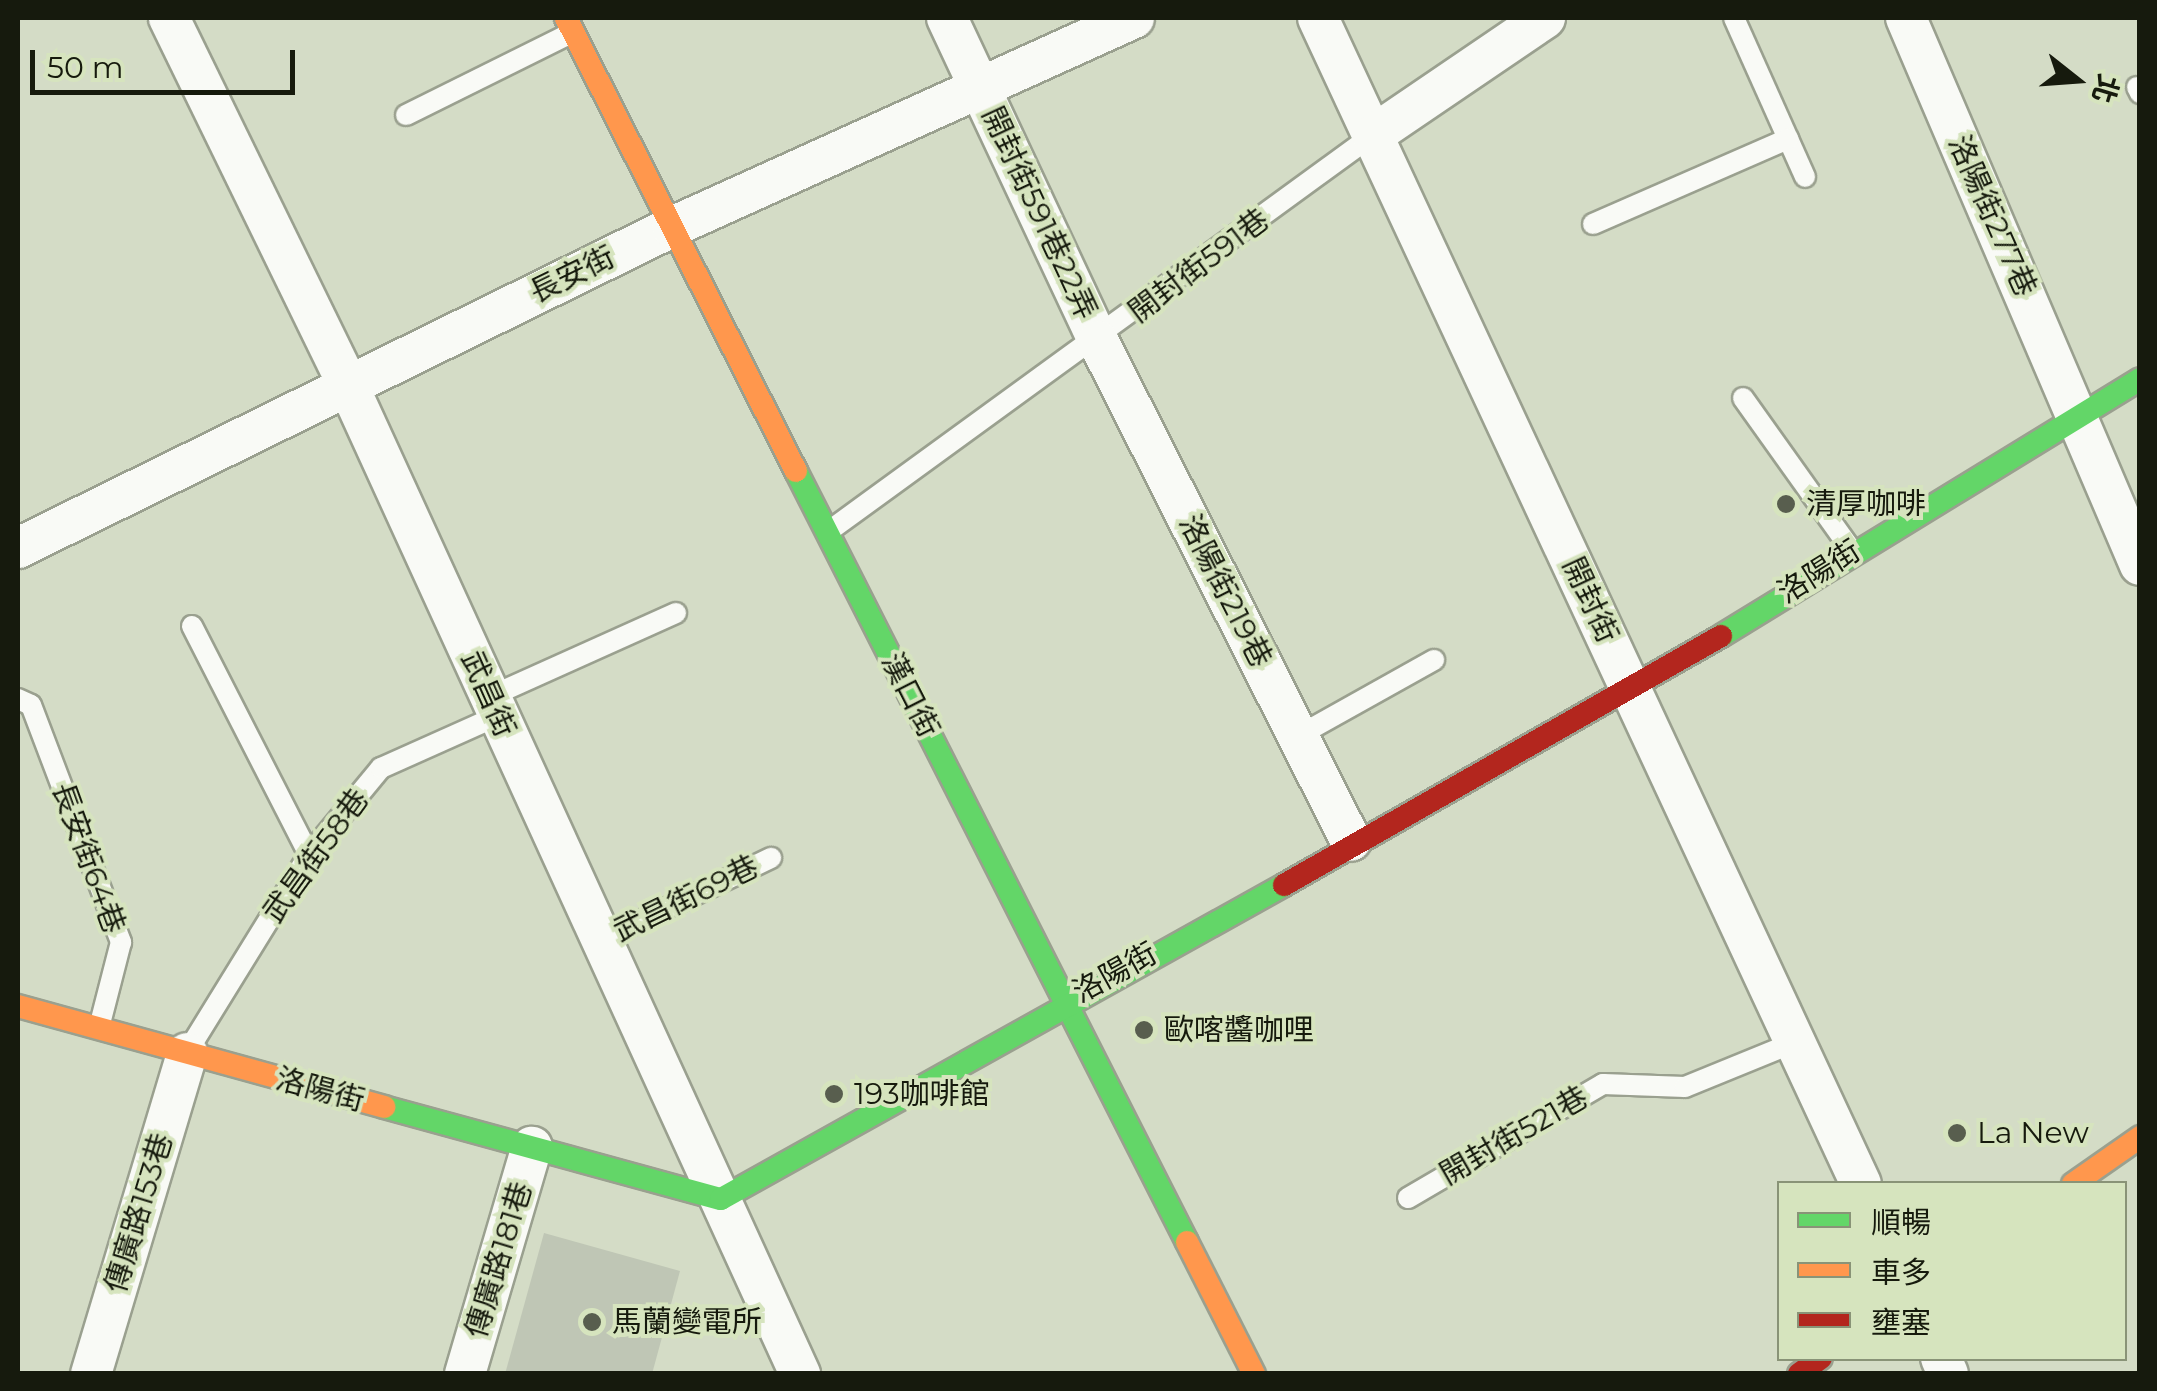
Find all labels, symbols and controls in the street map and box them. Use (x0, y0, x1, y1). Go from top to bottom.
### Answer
scale bar (35, 30, 300, 92)
north arrow (2027, 30, 2127, 130)
text: 50 m (47, 49, 124, 86)
text: 北 (2085, 70, 2126, 107)
street label: 開封街591巷22弄 (974, 101, 1104, 325)
street label: 洛陽街277巷 (1941, 130, 2043, 302)
street label: 開封街591巷 (1122, 202, 1276, 330)
street label: 長安街 (524, 239, 620, 311)
place label: 清厚咖啡 (1806, 486, 1926, 522)
marker: 清厚咖啡 (1775, 493, 1797, 515)
street label: 洛陽街219巷 (1171, 509, 1279, 673)
street label: 洛陽街 (1771, 533, 1867, 611)
street label: 開封街 (1555, 552, 1625, 648)
street label: 武昌街 (453, 646, 523, 742)
street label: 漢口街 (874, 647, 946, 743)
street label: 長安街64巷 (44, 778, 132, 938)
street label: 武昌街58巷 (256, 782, 376, 930)
street label: 武昌街69巷 (608, 849, 764, 949)
street label: 洛陽街 (1067, 935, 1163, 1011)
place label: 歐喀醬咖哩 (1164, 1012, 1314, 1048)
marker: 歐喀醬咖哩 (1133, 1019, 1155, 1041)
street label: 洛陽街 (272, 1061, 368, 1119)
place label: 193咖啡館 (854, 1076, 990, 1112)
street label: 開封街521巷 (1434, 1079, 1594, 1193)
marker: 193咖啡館 (823, 1083, 845, 1105)
place label: La New (1977, 1115, 2089, 1151)
marker: La New (1946, 1122, 1968, 1144)
street label: 傳廣路153巷 (98, 1129, 180, 1297)
street label: 傳廣路181巷 (458, 1178, 540, 1342)
legend (1777, 1181, 2127, 1361)
text: 順暢 (1871, 1204, 1931, 1241)
text: 車多 (1871, 1254, 1931, 1291)
place label: 馬蘭變電所 (612, 1304, 762, 1340)
text: 壅塞 (1871, 1304, 1931, 1341)
marker: 馬蘭變電所 (581, 1311, 603, 1333)

